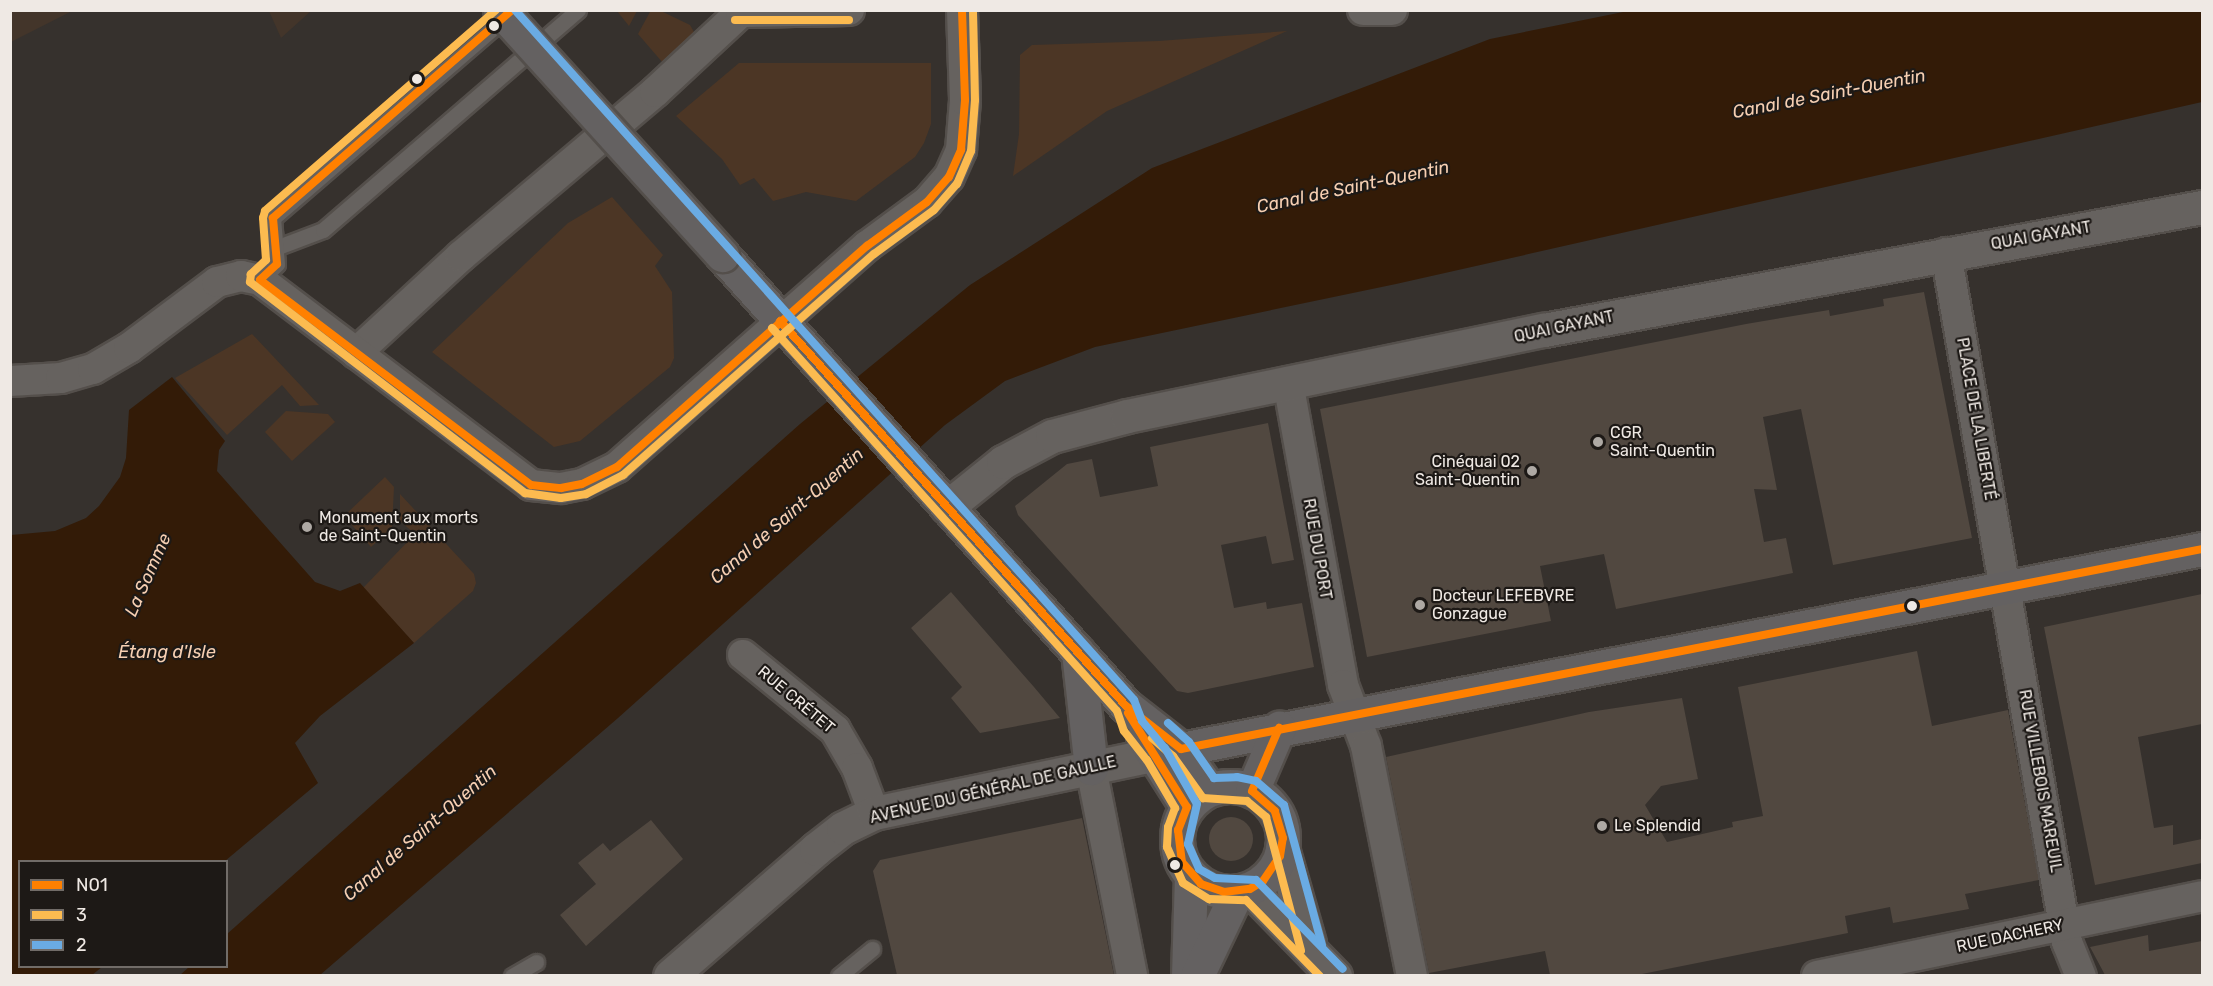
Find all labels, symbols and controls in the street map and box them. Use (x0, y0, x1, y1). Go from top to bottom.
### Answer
unlabelled marker (488, 20, 500, 32)
water label: Canal de Saint-Quentin (1731, 65, 1927, 123)
unlabelled marker (411, 73, 423, 85)
water label: Canal de Saint-Quentin (1255, 156, 1451, 218)
street label: QUAI GAYANT (1989, 218, 2093, 254)
street label: QUAI GAYANT (1512, 307, 1616, 347)
street label: PLACE DE LA LIBERTÉ (1952, 336, 2000, 502)
place label: CGR Saint-Quentin (1610, 423, 1715, 461)
marker: CGR Saint-Quentin (1591, 435, 1605, 449)
water label: Canal de Saint-Quentin (706, 443, 868, 589)
place label: Cinéquai 02 Saint-Quentin (1415, 452, 1520, 490)
marker: Cinéquai 02 Saint-Quentin (1525, 464, 1539, 478)
street label: RUE DU PORT (1299, 497, 1335, 601)
place label: Monument aux morts de Saint-Quentin (319, 508, 478, 546)
marker: Monument aux morts de Saint-Quentin (300, 520, 314, 534)
water label: La Somme (120, 530, 176, 620)
place label: Docteur LEFEBVRE Gonzague (1432, 586, 1575, 624)
marker: Docteur LEFEBVRE Gonzague (1413, 598, 1427, 612)
unlabelled marker (1906, 600, 1918, 612)
water label: Étang d'Isle (118, 641, 216, 663)
street label: RUE CRÉTET (754, 662, 838, 738)
street label: RUE VILLEBOIS MAREUIL (2014, 688, 2066, 874)
street label: AVENUE DU GÉNÉRAL DE GAULLE (868, 752, 1118, 828)
water label: Canal de Saint-Quentin (339, 760, 501, 906)
place label: Le Splendid (1614, 816, 1701, 836)
marker: Le Splendid (1595, 819, 1609, 833)
unlabelled marker (1169, 859, 1181, 871)
legend (18, 860, 228, 968)
text: N01 (76, 874, 108, 896)
text: 3 (76, 904, 87, 926)
street label: RUE DACHERY (1955, 915, 2065, 957)
text: 2 (76, 934, 87, 956)

